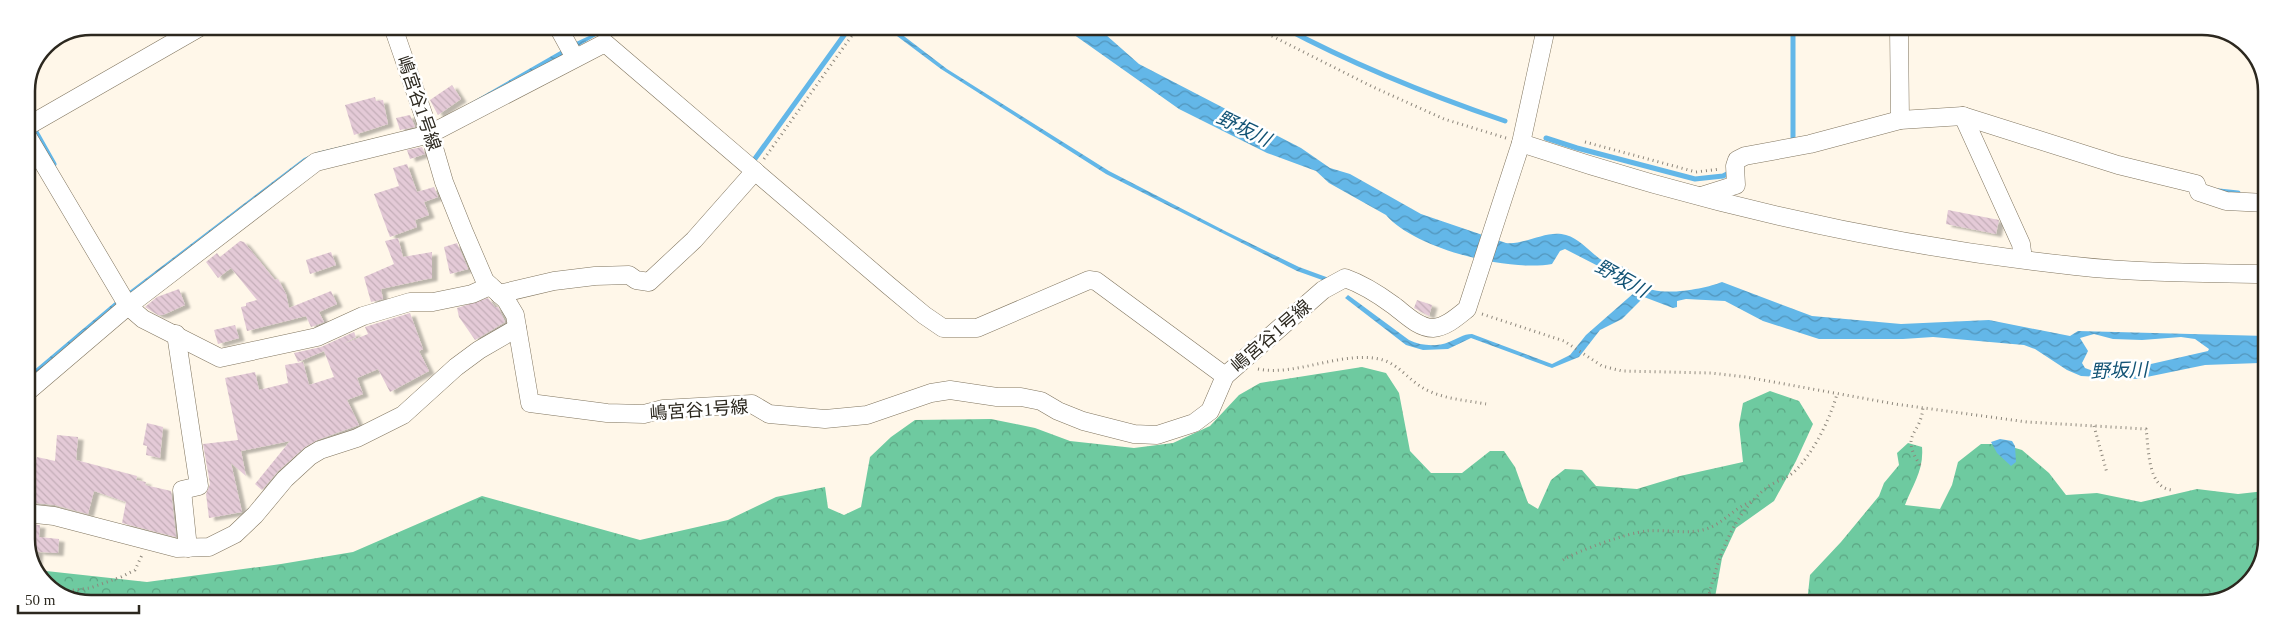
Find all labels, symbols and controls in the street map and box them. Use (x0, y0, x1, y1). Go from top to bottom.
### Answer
street label: 嶋宮谷1号線 (393, 53, 445, 153)
water label: 野坂川 (1214, 107, 1276, 151)
water label: 野坂川 (1592, 255, 1654, 302)
street label: 嶋宮谷1号線 (1227, 296, 1315, 376)
water label: 野坂川 (2090, 359, 2150, 382)
street label: 嶋宮谷1号線 (649, 397, 749, 423)
scale bar (18, 582, 139, 614)
text: 50 m (25, 592, 56, 608)

